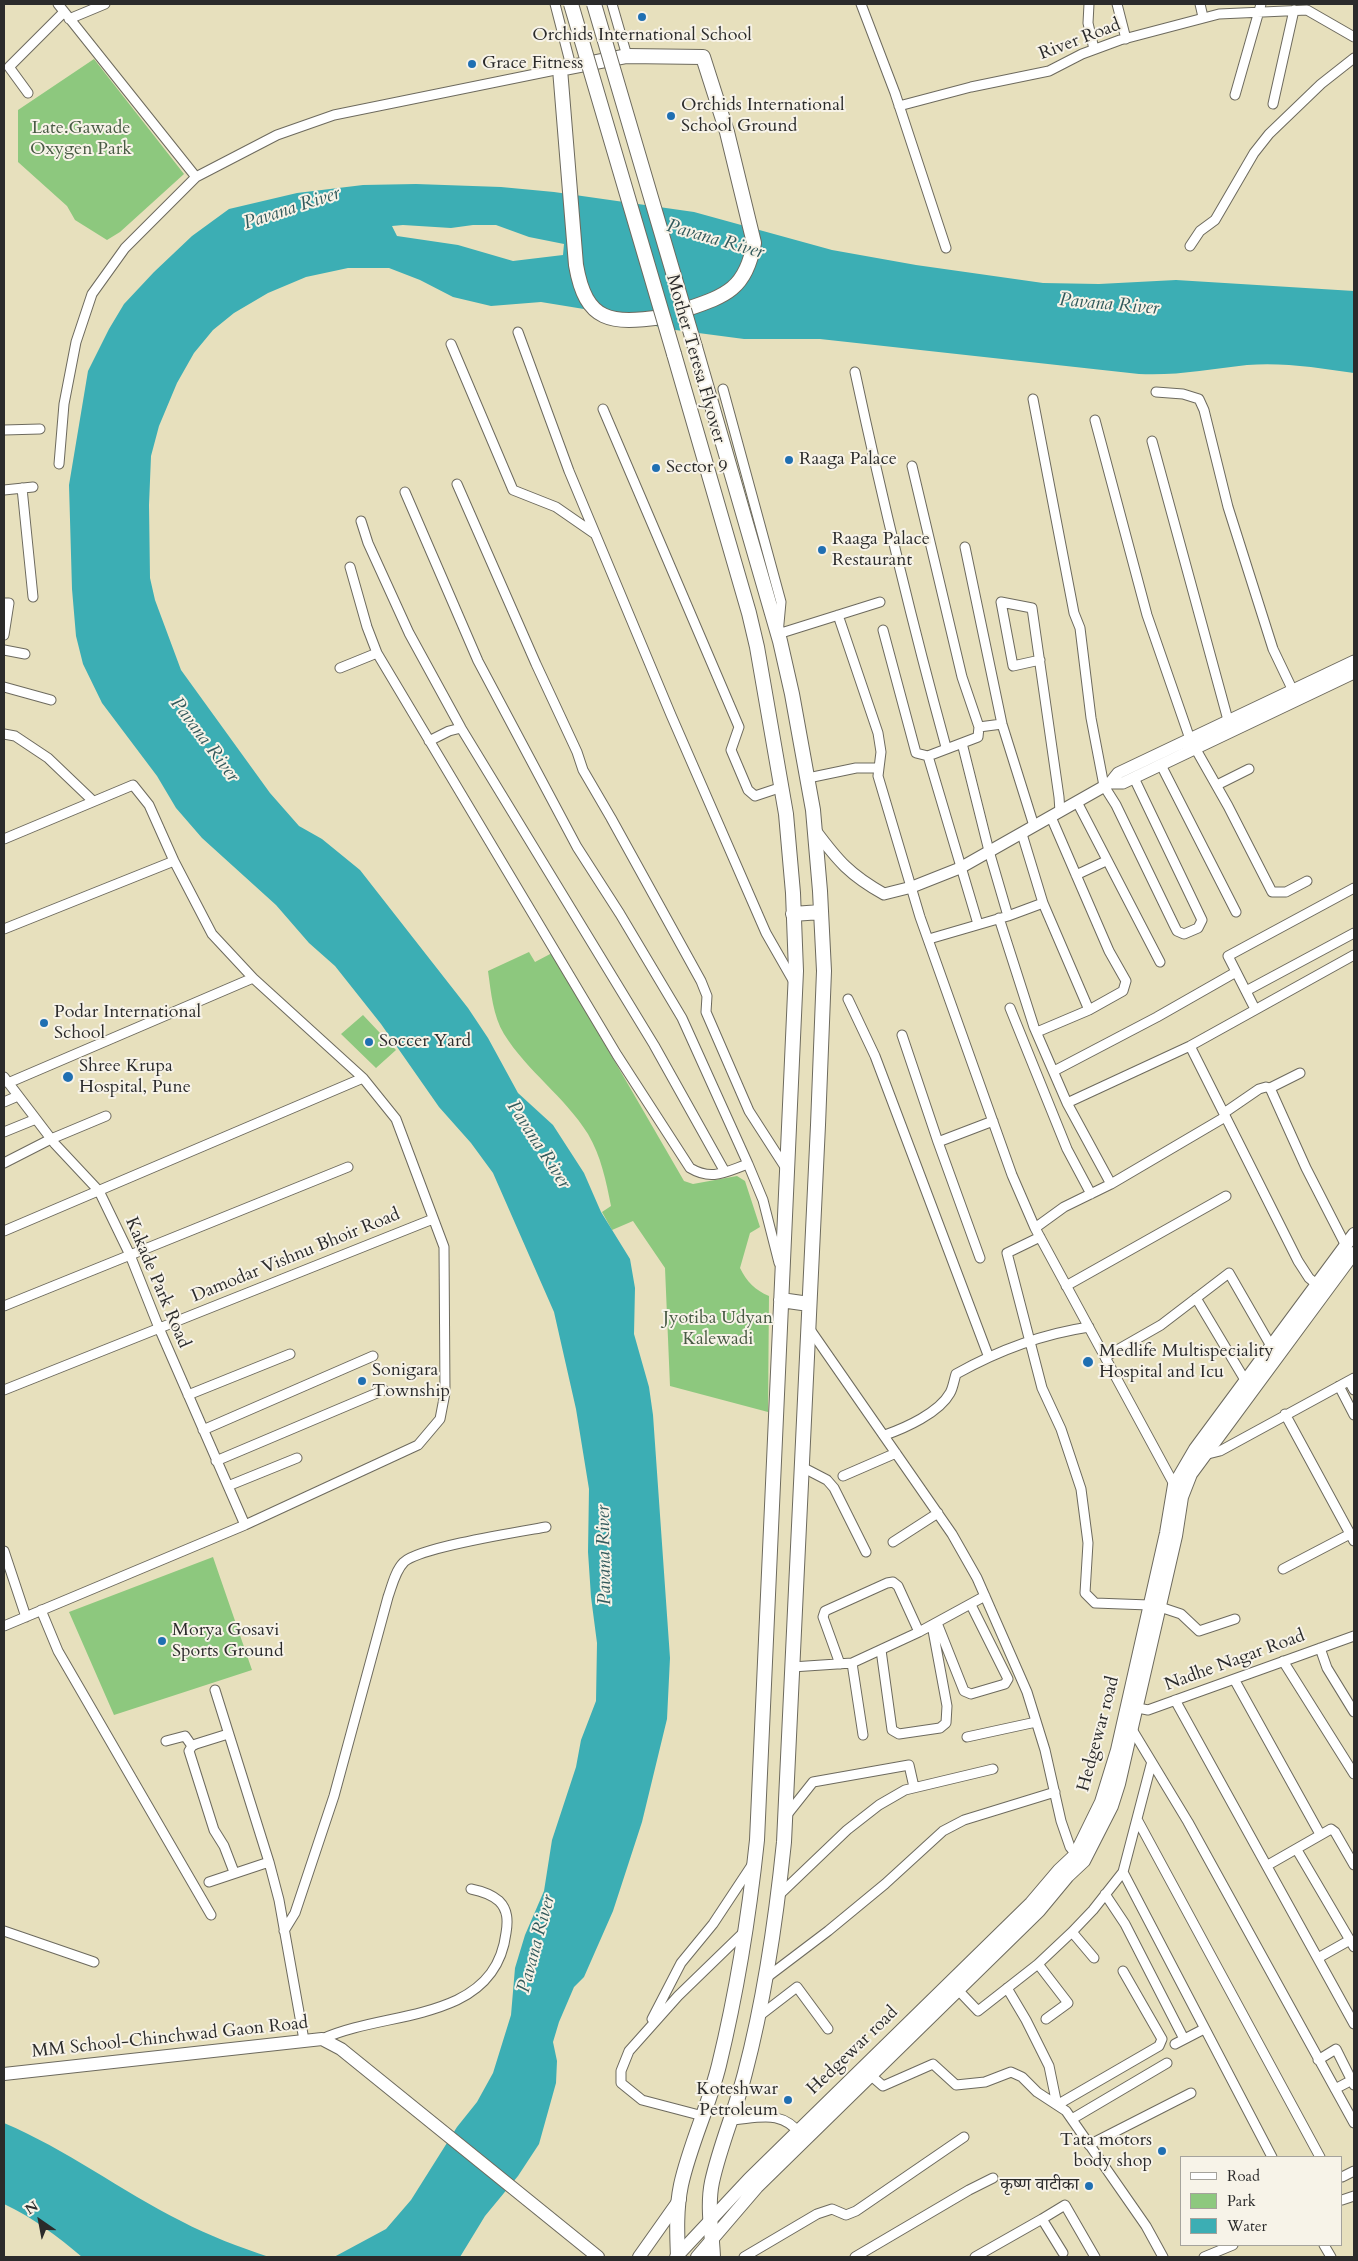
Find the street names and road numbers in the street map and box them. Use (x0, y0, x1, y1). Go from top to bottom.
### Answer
street label: River Road (1036, 15, 1124, 65)
street label: Mother Teresa Flyover (661, 272, 729, 446)
street label: Damodar Vishnu Bhoir Road (189, 1204, 403, 1308)
street label: Kakade Park Road (120, 1214, 194, 1352)
street label: Nadhe Nagar Road (1162, 1626, 1308, 1696)
street label: Hedgewar road (1073, 1674, 1125, 1794)
street label: Hedgewar road (803, 2002, 903, 2100)
street label: MM School-Chinchwad Gaon Road (31, 2013, 309, 2063)

